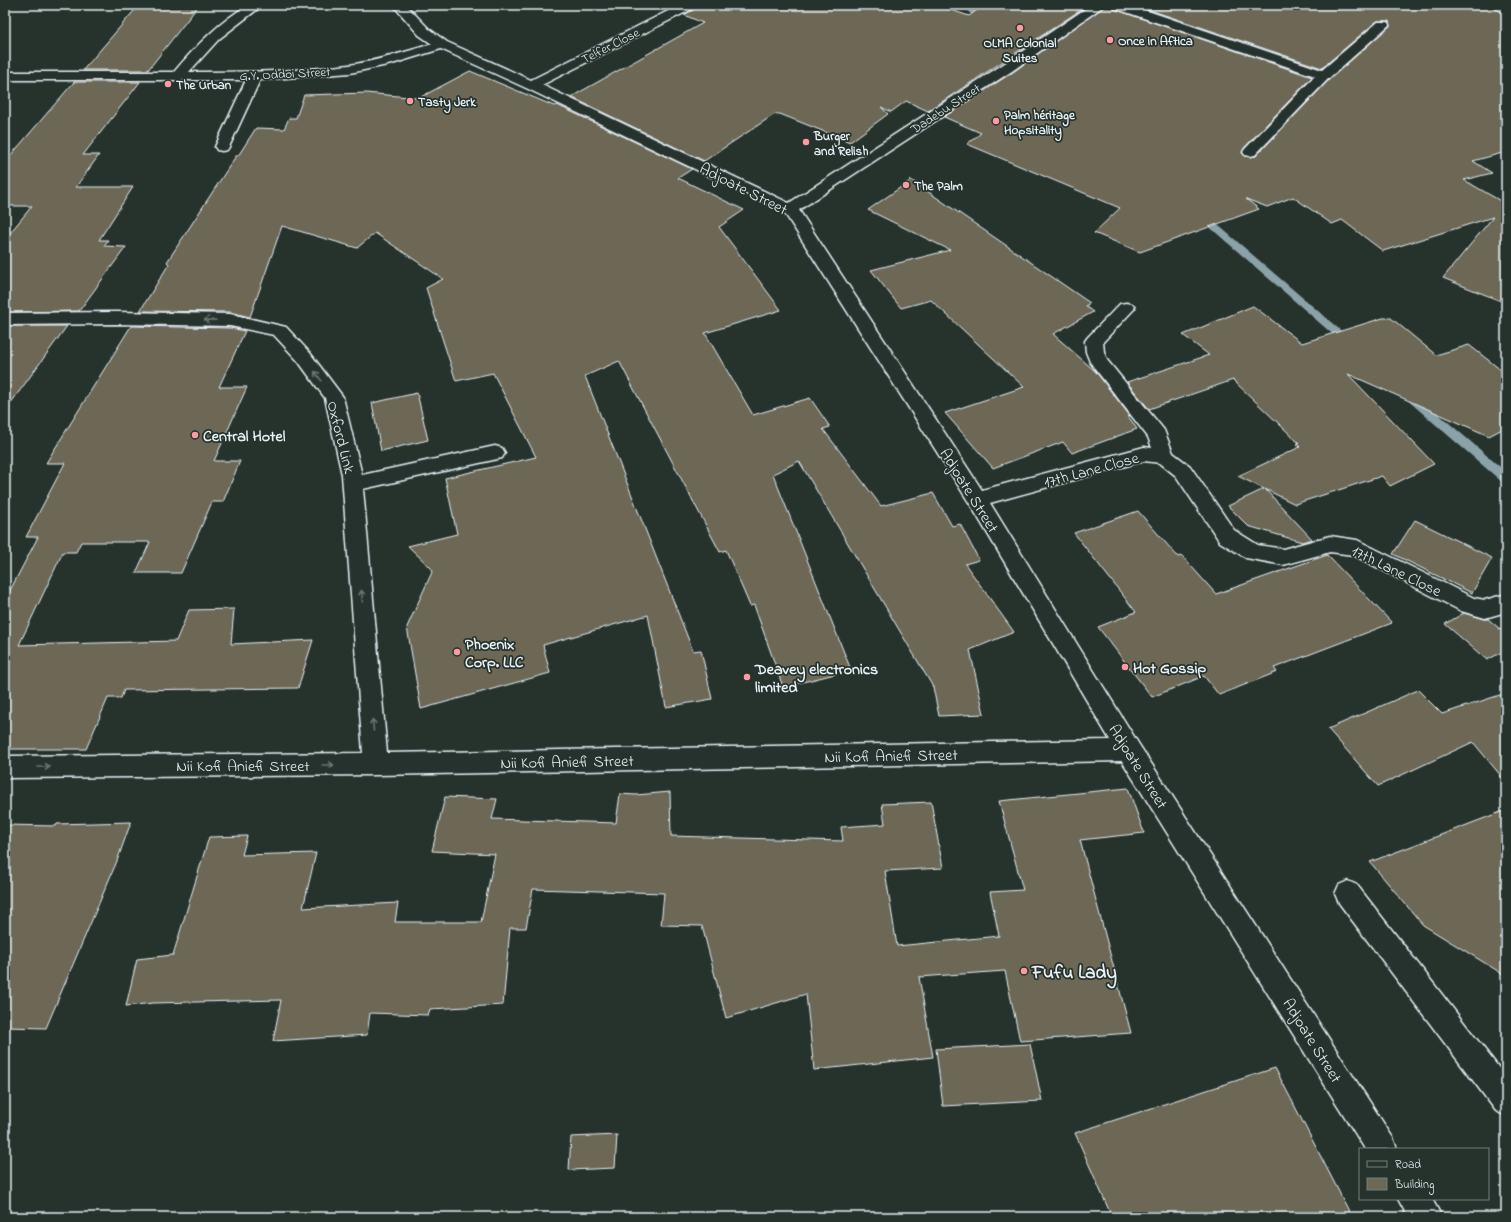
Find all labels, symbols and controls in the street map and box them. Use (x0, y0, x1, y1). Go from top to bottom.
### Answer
street label: Telfer Close (578, 23, 643, 69)
marker: OLMA Colonial Suites (1015, 23, 1025, 33)
place label: Once in Aftica (1118, 32, 1193, 51)
place label: OLMA Colonial Suites (984, 34, 1056, 68)
marker: Once in Aftica (1105, 35, 1115, 45)
street label: G.Y. Oddoi Street (239, 63, 332, 86)
place label: The Urban (176, 76, 232, 95)
marker: The Urban (163, 79, 173, 89)
street label: Dadebu Street (906, 79, 985, 140)
place label: Tasty Jerk (418, 93, 476, 114)
marker: Tasty Jerk (405, 96, 415, 106)
place label: Palm héritage Hopsitality (1004, 106, 1076, 142)
marker: Palm héritage Hopsitality (991, 116, 1001, 126)
place label: Burger and Relish (813, 127, 868, 161)
marker: Burger and Relish (801, 137, 811, 147)
street label: Adjoate Street (695, 157, 792, 223)
place label: The Palm (914, 177, 963, 196)
marker: The Palm (901, 180, 911, 190)
one-way arrow (204, 316, 217, 323)
one-way arrow (314, 370, 322, 381)
street label: Oxford Link (319, 399, 361, 477)
place label: Central Hotel (203, 425, 286, 449)
marker: Central Hotel (190, 430, 200, 440)
street label: Adjoate Street (933, 444, 1004, 539)
street label: 17th Lane Close (1041, 447, 1142, 495)
street label: 17th Lane Close (1347, 540, 1446, 604)
one-way arrow (359, 590, 366, 603)
place label: Phoenix Corp. LLC (465, 633, 524, 675)
marker: Phoenix Corp. LLC (452, 647, 462, 657)
place label: Hot Gossip (1133, 657, 1207, 681)
place label: Deavey electronics limited (754, 658, 878, 700)
marker: Hot Gossip (1120, 662, 1130, 672)
marker: Deavey electronics limited (742, 672, 752, 682)
one-way arrow (370, 719, 377, 732)
street label: Adjoate Street (1102, 720, 1173, 815)
street label: Nii Kofi Aniefi Street (824, 744, 959, 770)
street label: Nii Kofi Aniefi Street (500, 750, 635, 776)
street label: Nii Kofi Aniefi Street (176, 755, 310, 779)
one-way arrow (321, 761, 334, 769)
one-way arrow (37, 763, 50, 771)
place label: Fufu Lady (1031, 960, 1117, 989)
marker: Fufu Lady (1019, 966, 1029, 976)
street label: Adjoate Street (1276, 994, 1347, 1089)
legend (1359, 1148, 1489, 1200)
text: Road (1395, 1156, 1421, 1174)
text: Building (1394, 1176, 1434, 1195)

